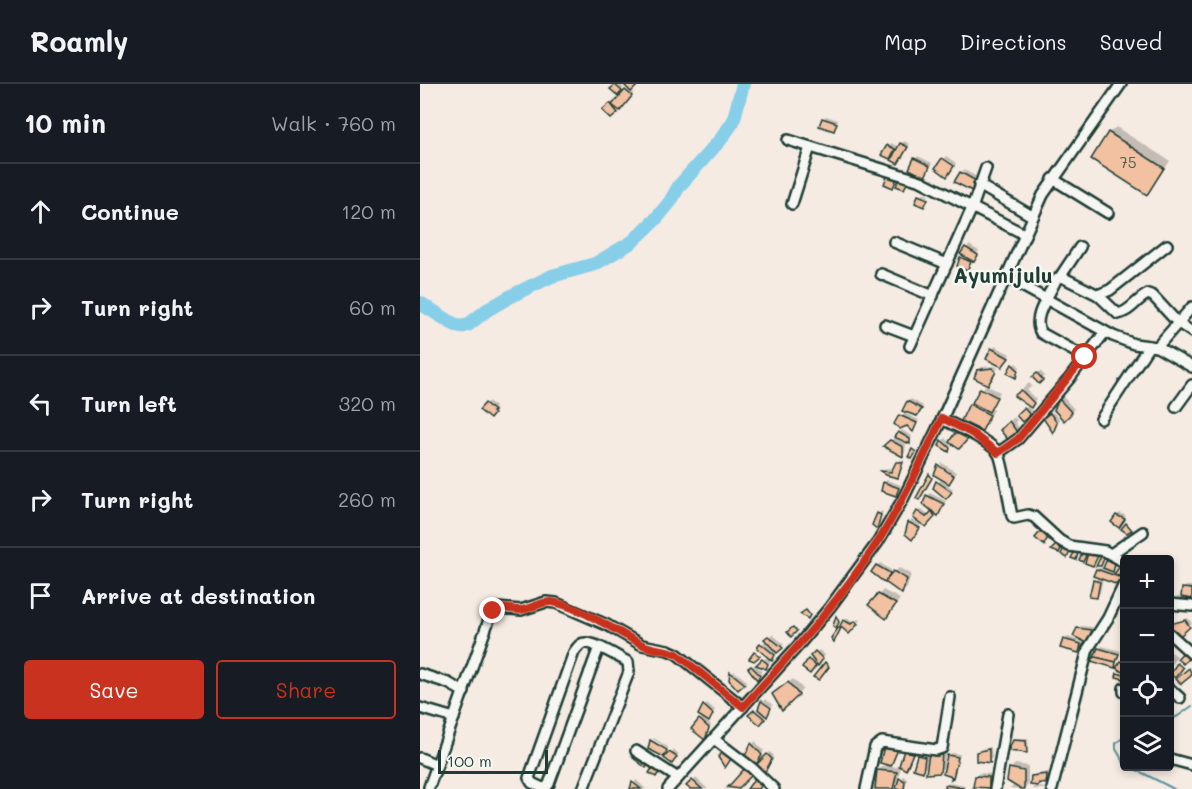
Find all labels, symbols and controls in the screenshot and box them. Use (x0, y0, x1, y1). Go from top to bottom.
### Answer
text: Roamly (30, 23, 129, 59)
text: Map (884, 28, 927, 55)
text: Directions (960, 28, 1067, 55)
text: Saved (1100, 28, 1162, 55)
text: 10 min (24, 106, 106, 140)
text: Walk · 760 m (271, 110, 396, 136)
house number: 75 (1119, 152, 1137, 172)
icon: ahead (24, 195, 57, 228)
text: Continue (81, 197, 179, 226)
text: 120 m (341, 198, 396, 224)
district label: Ayumijulu (953, 261, 1053, 289)
icon: right (24, 291, 57, 324)
text: Turn right (81, 293, 193, 322)
text: 60 m (349, 294, 396, 320)
route start (1071, 343, 1097, 369)
icon: left (24, 387, 57, 420)
text: Turn left (81, 389, 177, 418)
text: 320 m (338, 390, 396, 416)
icon: right (24, 483, 57, 516)
text: Turn right (81, 485, 193, 514)
text: 260 m (338, 486, 396, 512)
map controls (1120, 555, 1174, 771)
button: + (1120, 555, 1174, 609)
icon: arrive (24, 579, 57, 612)
text: Arrive at destination (81, 581, 316, 610)
route end (479, 597, 505, 623)
button: − (1120, 609, 1174, 663)
button: Save (24, 660, 204, 719)
button: Share (216, 660, 396, 719)
button: locate (1120, 663, 1174, 717)
button: layers (1120, 717, 1174, 771)
scale bar (438, 747, 548, 774)
text: 100 m (447, 750, 492, 771)

